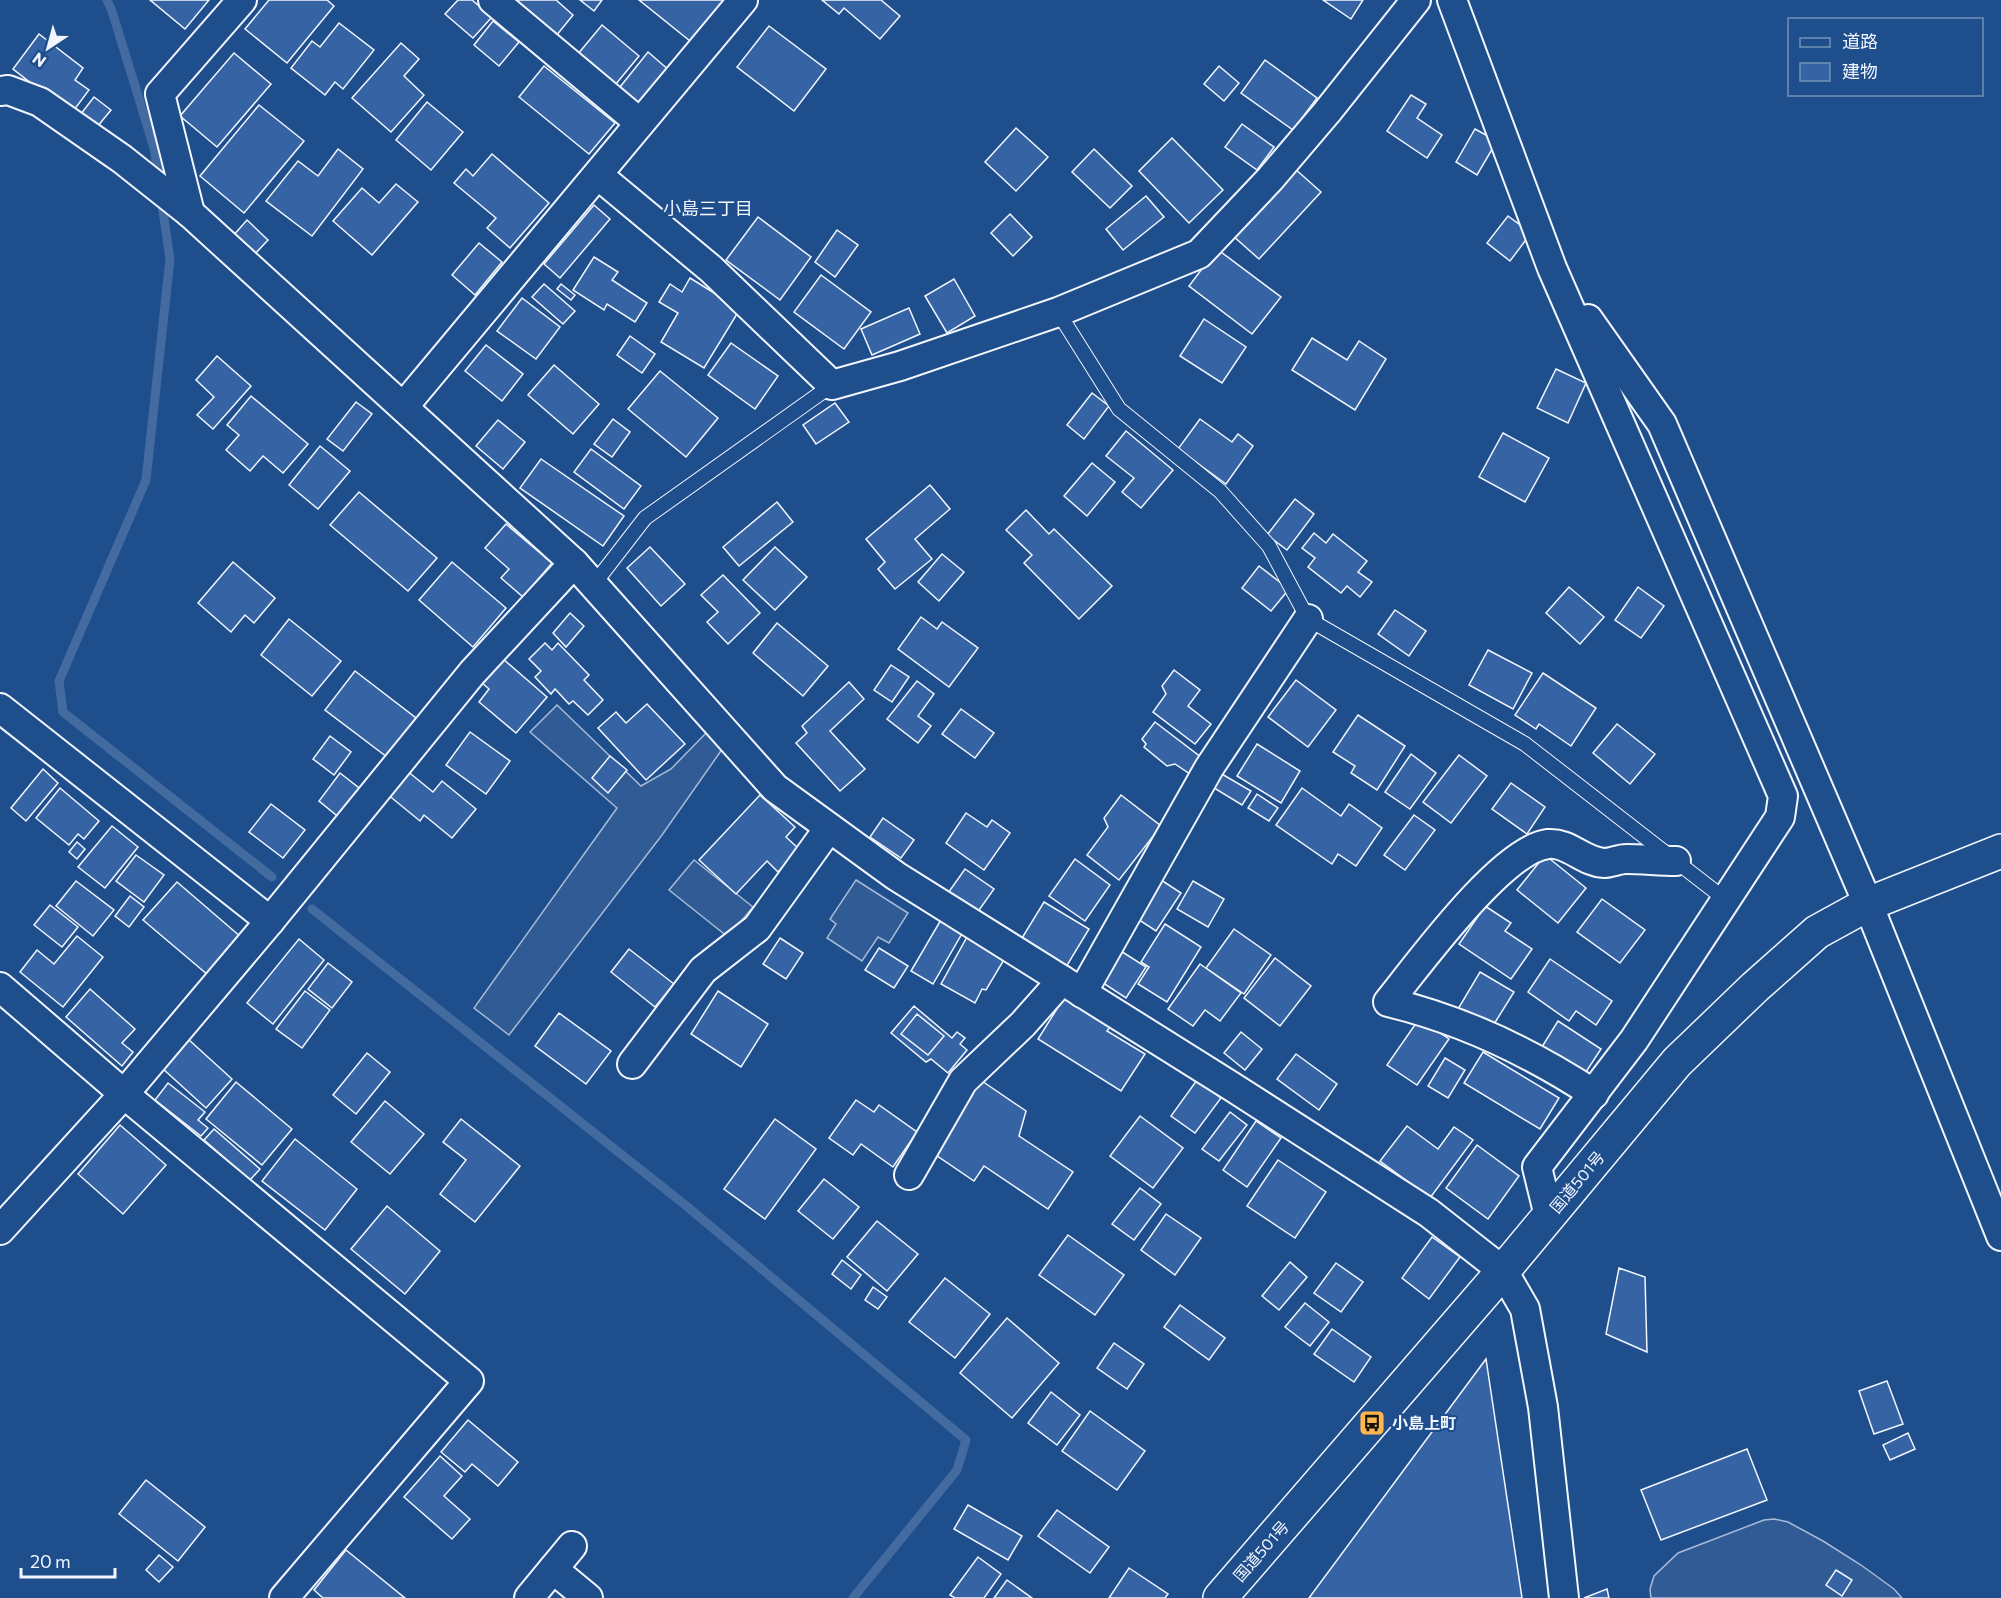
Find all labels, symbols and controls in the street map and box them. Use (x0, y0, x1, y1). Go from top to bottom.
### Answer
north arrow (18, 18, 78, 78)
legend (1788, 18, 1983, 96)
text: 道路 (1842, 30, 1878, 52)
text: N (28, 49, 49, 72)
text: 建物 (1842, 60, 1878, 82)
district label: 小島三丁目 (663, 197, 753, 219)
street label: 国道501号 (1545, 1147, 1608, 1216)
bus stop icon: 小島上町 (1357, 1408, 1387, 1438)
place label: 小島上町 (1392, 1413, 1456, 1432)
street label: 国道501号 (1229, 1516, 1292, 1585)
scale bar (21, 1541, 116, 1579)
text: 20 m (30, 1550, 71, 1572)

